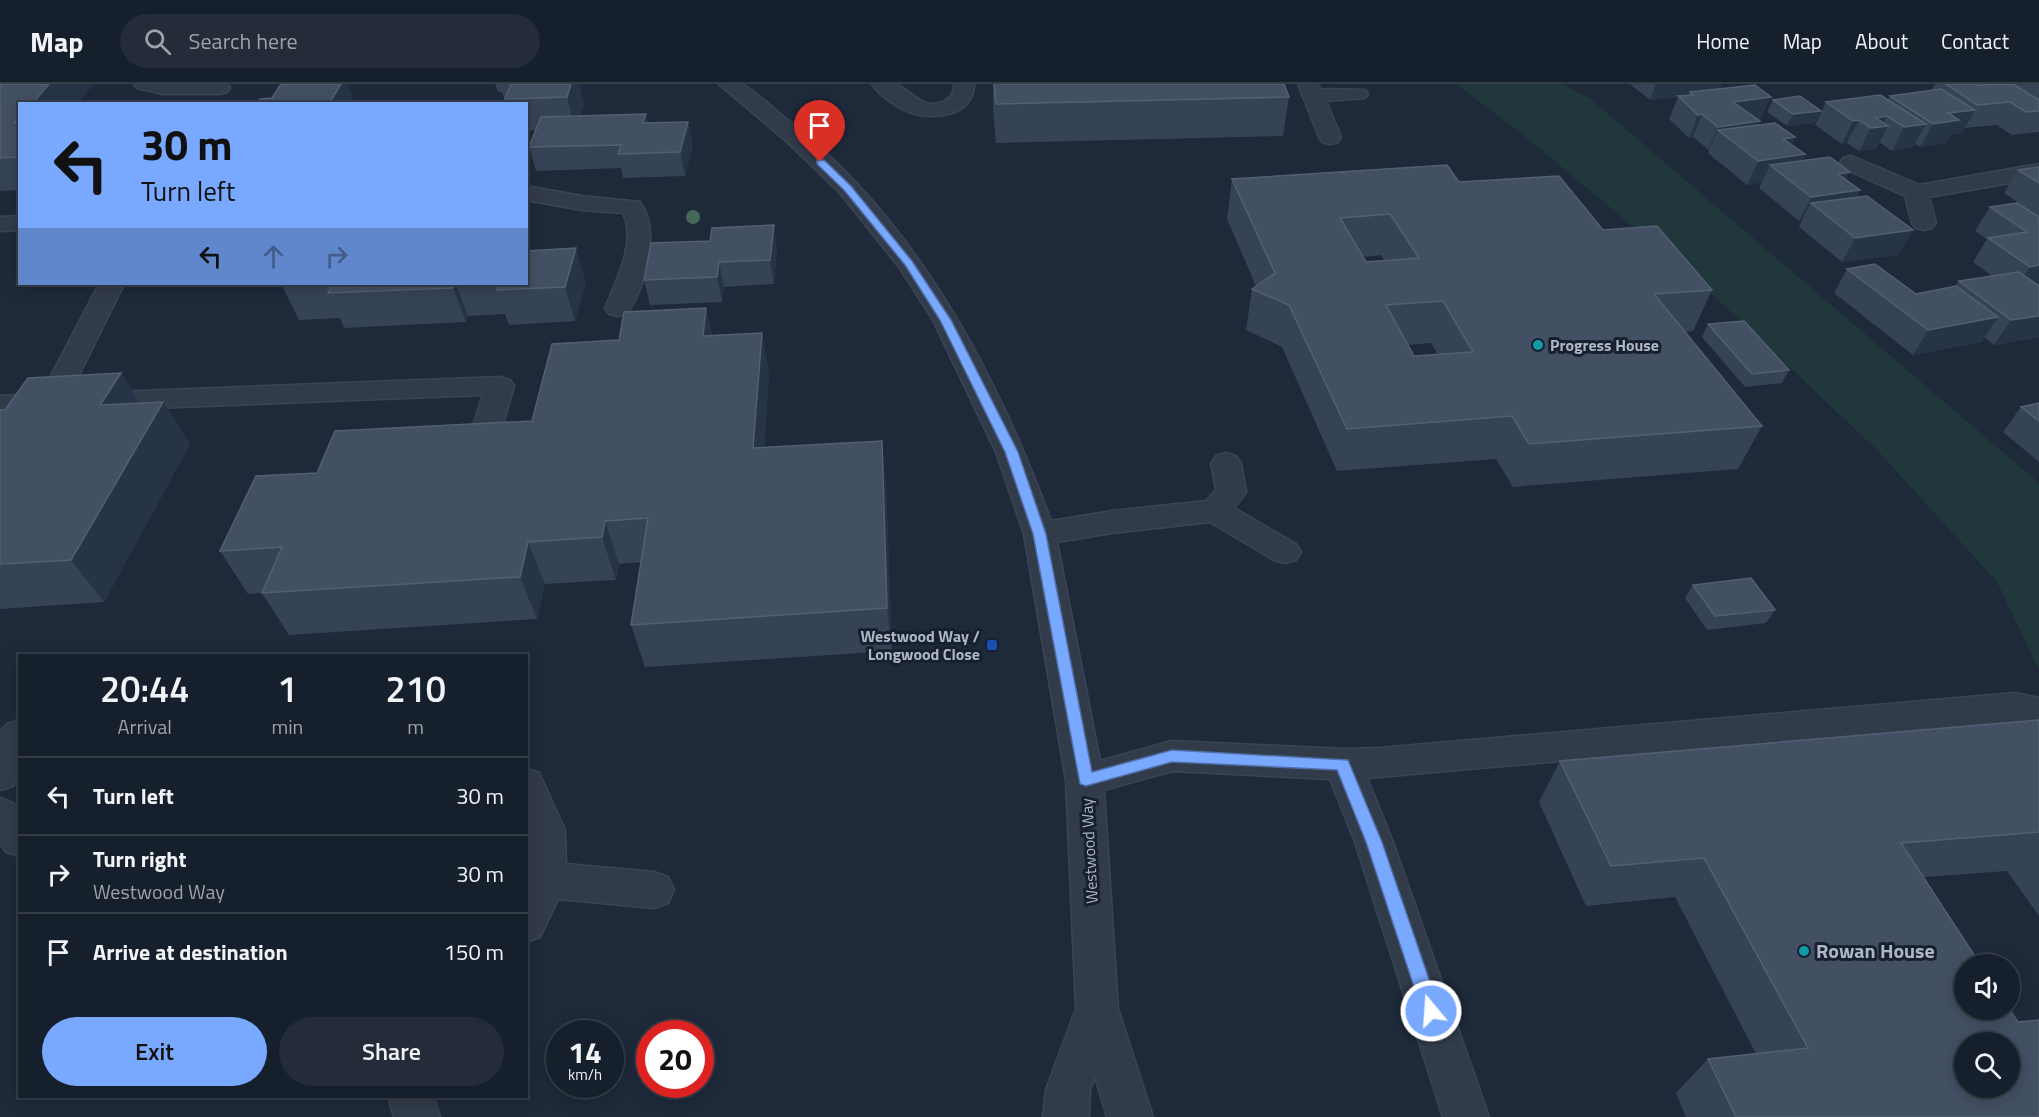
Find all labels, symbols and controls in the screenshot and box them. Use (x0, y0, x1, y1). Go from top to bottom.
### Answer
search box (120, 14, 540, 68)
text: Map (30, 20, 84, 63)
text: Search here (189, 24, 298, 58)
icon: search (141, 25, 174, 58)
text: Home (1696, 25, 1750, 57)
text: Map (1783, 25, 1822, 57)
text: About (1855, 25, 1908, 57)
text: Contact (1941, 25, 2009, 57)
pin (794, 100, 845, 162)
icon: arrive (803, 109, 836, 142)
text: 30 m (141, 112, 233, 176)
icon: left (42, 126, 120, 204)
text: Turn left (141, 170, 235, 211)
icon: left (194, 240, 227, 273)
icon: ahead (257, 240, 290, 273)
icon: right (320, 240, 353, 273)
place label: Progress House (1550, 333, 1659, 357)
marker: Progress House (1531, 338, 1545, 352)
place label: Westwood Way / Longwood Close (861, 624, 980, 666)
marker: Westwood Way / Longwood Close (985, 638, 999, 652)
text: 20:44 (100, 661, 189, 716)
text: 1 (277, 661, 297, 716)
text: 210 (385, 661, 446, 716)
text: Arrival (118, 711, 172, 742)
text: min (271, 711, 303, 742)
text: m (407, 711, 424, 742)
text: Turn left (93, 779, 174, 813)
text: 30 m (456, 779, 504, 813)
icon: left (42, 780, 75, 813)
street label: Westwood Way (1074, 797, 1104, 904)
text: Turn right (93, 842, 187, 876)
text: 30 m (456, 857, 504, 891)
icon: right (42, 858, 75, 891)
text: Westwood Way (93, 876, 225, 907)
text: Arrive at destination (93, 935, 288, 969)
text: 150 m (444, 935, 504, 969)
place label: Rowan House (1816, 935, 1935, 966)
icon: arrive (42, 936, 75, 969)
marker: Rowan House (1797, 944, 1811, 958)
map controls (1954, 954, 2020, 1098)
button: sound (1954, 954, 2020, 1020)
position arrow (1399, 979, 1463, 1043)
button: Exit (42, 1017, 267, 1086)
button: Share (279, 1017, 504, 1086)
speed limit sign: 20 (636, 1020, 714, 1098)
text: 14 (568, 1029, 602, 1075)
button: search (1954, 1032, 2020, 1098)
text: km/h (568, 1063, 602, 1086)

